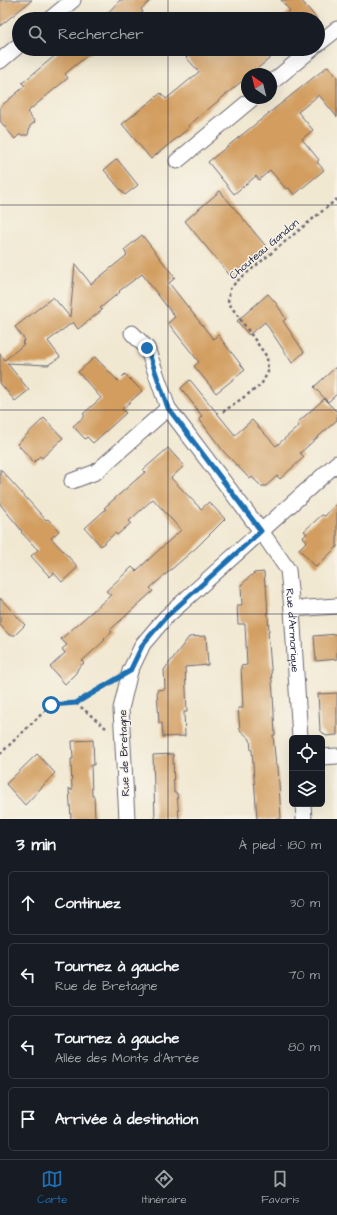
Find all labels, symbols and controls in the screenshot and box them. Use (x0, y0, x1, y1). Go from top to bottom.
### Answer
search box (12, 12, 325, 56)
icon: search (26, 23, 48, 45)
text: Rechercher (58, 24, 143, 45)
north arrow (241, 68, 277, 104)
street label: Chouteau Gandon (226, 215, 303, 283)
route end (138, 339, 156, 357)
street label: Rue d'Armorique (282, 588, 303, 673)
route start (42, 696, 60, 714)
street label: Rue de Bretagne (115, 709, 134, 797)
map controls (289, 735, 325, 807)
button: locate (289, 735, 325, 771)
button: layers (289, 771, 325, 807)
text: 3 min (16, 833, 56, 857)
text: À pied · 180 m (239, 836, 321, 854)
icon: ahead (17, 892, 39, 914)
text: Continuez (55, 893, 121, 914)
text: 30 m (290, 894, 320, 912)
text: Tournez à gauche (55, 956, 179, 977)
icon: left (17, 964, 39, 986)
text: 70 m (288, 966, 320, 984)
text: Rue de Bretagne (55, 977, 158, 995)
text: Tournez à gauche (55, 1028, 179, 1049)
icon: left (17, 1036, 39, 1058)
text: 80 m (288, 1038, 320, 1056)
text: Allée des Monts d'Arrée (55, 1049, 199, 1067)
icon: arrive (17, 1108, 39, 1130)
text: Arrivée à destination (55, 1109, 198, 1130)
tab: Carte (37, 1168, 67, 1207)
tab: Itinéraire (142, 1168, 187, 1207)
tab: Favoris (261, 1168, 300, 1207)

